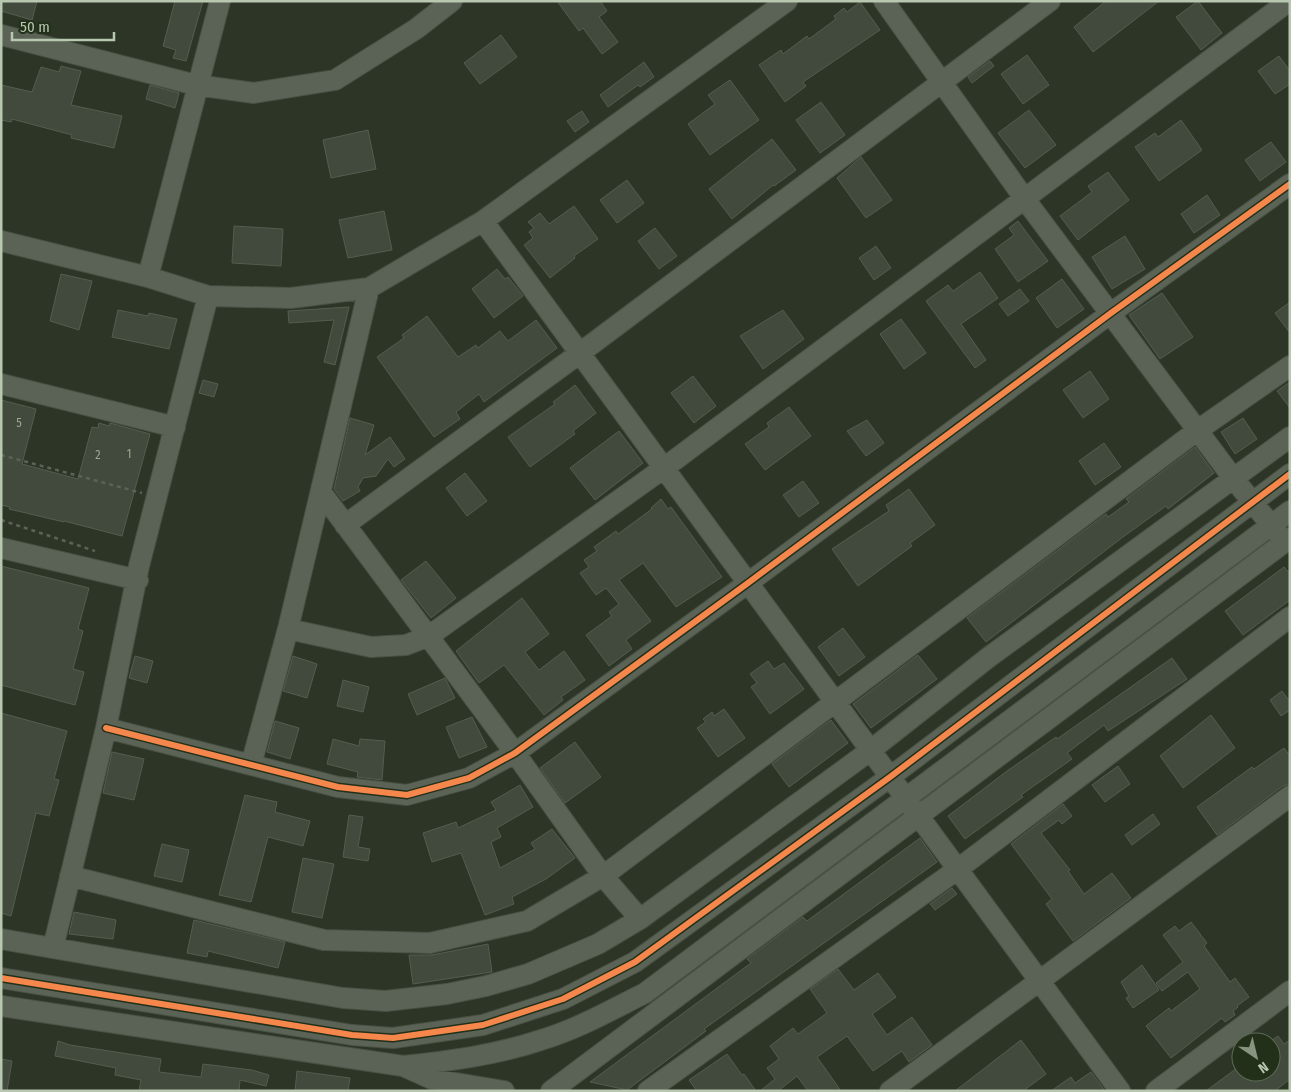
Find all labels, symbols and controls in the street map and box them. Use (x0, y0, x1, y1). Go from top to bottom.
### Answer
scale bar (12, 10, 115, 42)
text: 50 m (20, 18, 50, 36)
house number: 5 (16, 416, 22, 430)
house number: 1 (127, 447, 131, 461)
house number: 2 (95, 448, 101, 462)
north arrow (1231, 1032, 1281, 1082)
text: N (1255, 1058, 1271, 1077)

